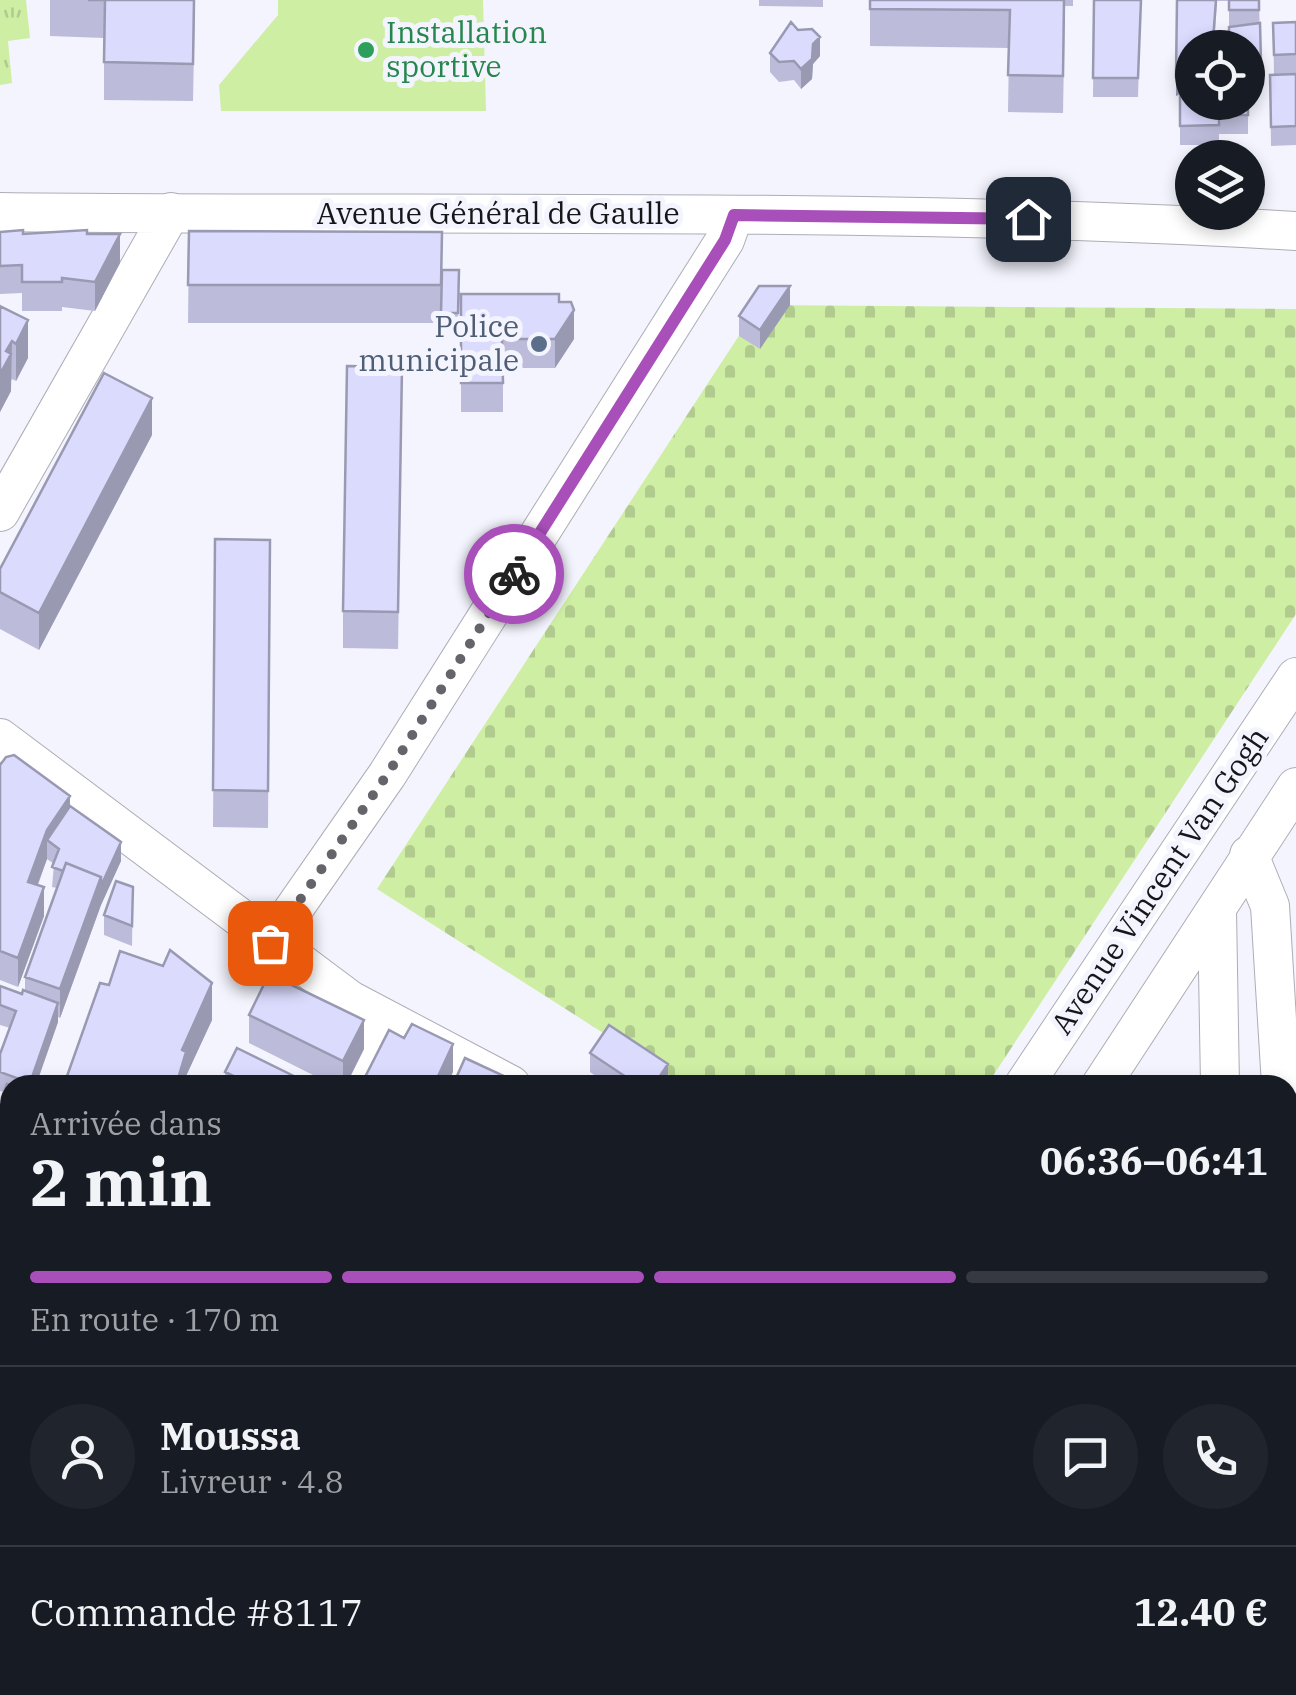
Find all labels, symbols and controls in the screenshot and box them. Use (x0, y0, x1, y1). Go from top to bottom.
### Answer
place label: Installation sportive (386, 12, 547, 85)
map controls (1175, 30, 1265, 230)
button: locate (1175, 30, 1265, 120)
marker: Installation sportive (355, 39, 377, 61)
button: layers (1175, 140, 1265, 230)
pin (986, 177, 1071, 262)
icon: home (1001, 192, 1056, 247)
street label: Avenue Général de Gaulle (316, 193, 680, 232)
place label: Police municipale (358, 306, 519, 379)
marker: Police municipale (528, 333, 550, 355)
courier (464, 524, 564, 624)
icon: bike (487, 547, 542, 602)
street label: Avenue Vincent Van Gogh (1041, 719, 1276, 1041)
pin (228, 901, 313, 986)
icon: bag (243, 916, 298, 971)
text: Arrivée dans (30, 1102, 222, 1144)
text: 06:36–06:41 (1040, 1136, 1268, 1185)
text: 2 min (30, 1139, 212, 1224)
text: En route · 170 m (30, 1298, 280, 1340)
button: person (30, 1404, 135, 1509)
button: chat (1033, 1404, 1138, 1509)
button: phone (1163, 1404, 1268, 1509)
text: Moussa (160, 1411, 301, 1460)
text: Livreur · 4.8 (160, 1460, 344, 1502)
text: Commande #8117 (30, 1587, 363, 1636)
text: 12.40 € (1134, 1587, 1268, 1636)

